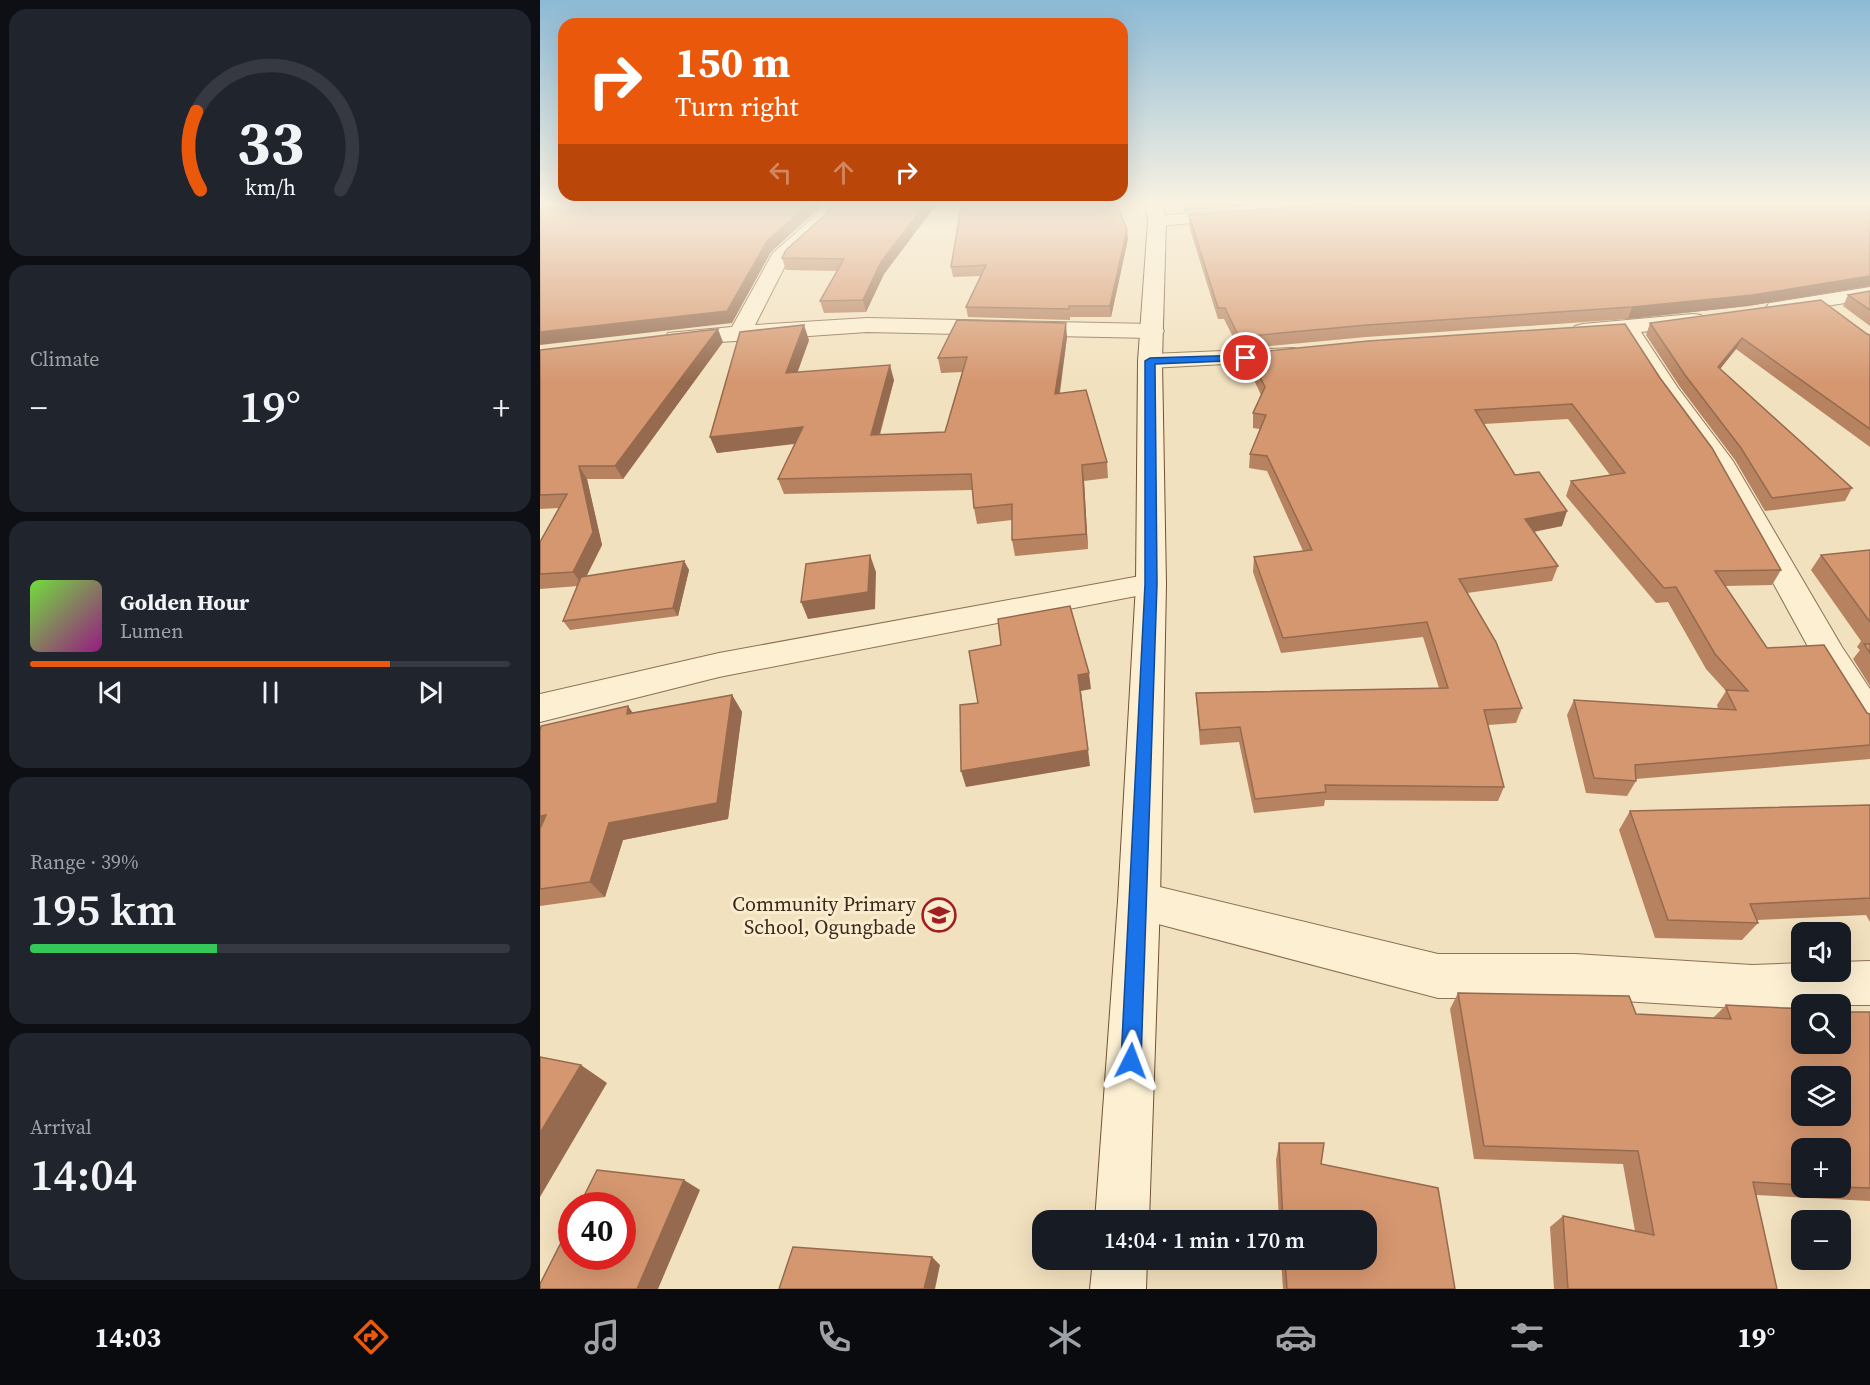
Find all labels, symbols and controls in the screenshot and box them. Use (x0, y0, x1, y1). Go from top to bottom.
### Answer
text: 150 m (675, 33, 790, 91)
icon: right (576, 42, 654, 120)
text: Turn right (675, 88, 799, 125)
text: 33 (236, 99, 304, 185)
icon: left (764, 156, 797, 189)
icon: ahead (827, 156, 860, 189)
icon: right (890, 156, 923, 189)
text: km/h (244, 173, 296, 202)
pin (1220, 332, 1271, 383)
icon: arrive (1229, 341, 1262, 374)
text: Climate (30, 345, 99, 373)
text: 19° (239, 375, 301, 437)
text: − (30, 385, 48, 430)
text: + (493, 385, 510, 430)
text: Golden Hour (120, 587, 249, 617)
text: Lumen (120, 617, 183, 645)
icon: previous (94, 676, 127, 709)
icon: pause (254, 676, 287, 709)
icon: next (414, 676, 447, 709)
text: Range · 39% (30, 848, 139, 876)
text: 195 km (30, 878, 177, 940)
place label: Community Primary School, Ogungbade (732, 890, 917, 941)
school or university icon: Community Primary School, Ogungbade (921, 897, 957, 933)
map controls (1791, 922, 1851, 1270)
button: sound (1791, 922, 1851, 982)
button: search (1791, 994, 1851, 1054)
position arrow (1099, 1029, 1163, 1093)
button: layers (1791, 1066, 1851, 1126)
text: Arrival (30, 1113, 92, 1141)
button: + (1791, 1138, 1851, 1198)
text: 14:04 (30, 1143, 137, 1205)
speed limit sign: 40 (558, 1192, 636, 1270)
button: − (1791, 1210, 1851, 1270)
text: 14:04 · 1 min · 170 m (1104, 1225, 1305, 1255)
icon: directions (350, 1316, 392, 1358)
icon: music (581, 1316, 623, 1358)
icon: phone (813, 1316, 855, 1358)
icon: climate (1044, 1316, 1086, 1358)
icon: car (1275, 1316, 1317, 1358)
icon: filters (1506, 1316, 1548, 1358)
text: 14:03 (95, 1319, 161, 1356)
text: 19° (1737, 1319, 1775, 1356)

